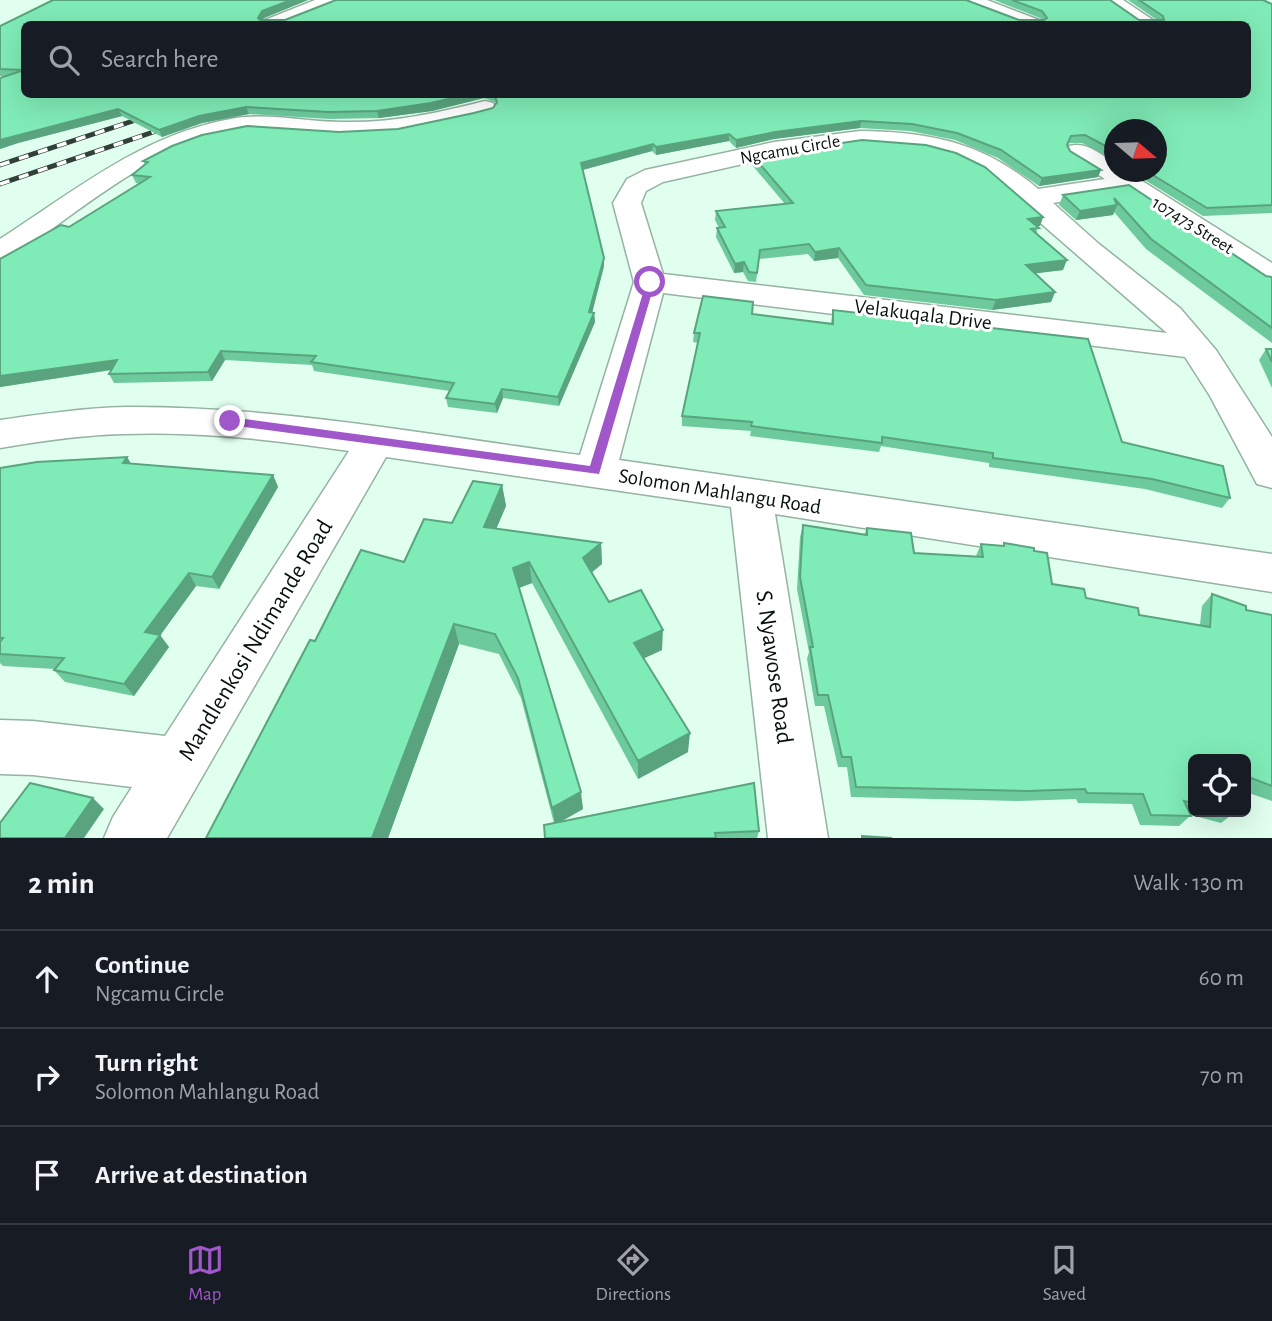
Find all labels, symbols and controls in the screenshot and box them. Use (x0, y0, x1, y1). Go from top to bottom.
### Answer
search box (21, 21, 1251, 98)
icon: search (45, 41, 83, 79)
text: Search here (101, 46, 219, 72)
north arrow (1104, 119, 1167, 182)
street label: Ngcamu Circle (739, 132, 842, 168)
street label: 107473 Street (1149, 194, 1237, 258)
route start (634, 266, 665, 297)
street label: Velakuqala Drive (853, 296, 993, 333)
route end (214, 405, 245, 436)
street label: Solomon Mahlangu Road (617, 465, 823, 518)
street label: Mandlenkosi Ndimande Road (174, 516, 337, 765)
street label: S. Nyawose Road (751, 589, 797, 745)
map controls (1188, 754, 1251, 817)
button: locate (1188, 754, 1251, 817)
text: 2 min (28, 869, 95, 899)
text: Walk · 130 m (1133, 872, 1244, 895)
text: Continue (95, 952, 190, 978)
icon: ahead (28, 960, 66, 998)
text: 60 m (1199, 967, 1244, 990)
text: Ngcamu Circle (95, 983, 224, 1006)
text: Turn right (95, 1050, 198, 1076)
icon: right (28, 1058, 66, 1096)
text: 70 m (1200, 1065, 1244, 1088)
text: Solomon Mahlangu Road (95, 1081, 319, 1104)
icon: arrive (28, 1156, 66, 1194)
text: Arrive at destination (95, 1162, 308, 1188)
tab: Map (186, 1241, 224, 1306)
tab: Directions (595, 1241, 671, 1306)
tab: Saved (1043, 1241, 1086, 1306)

